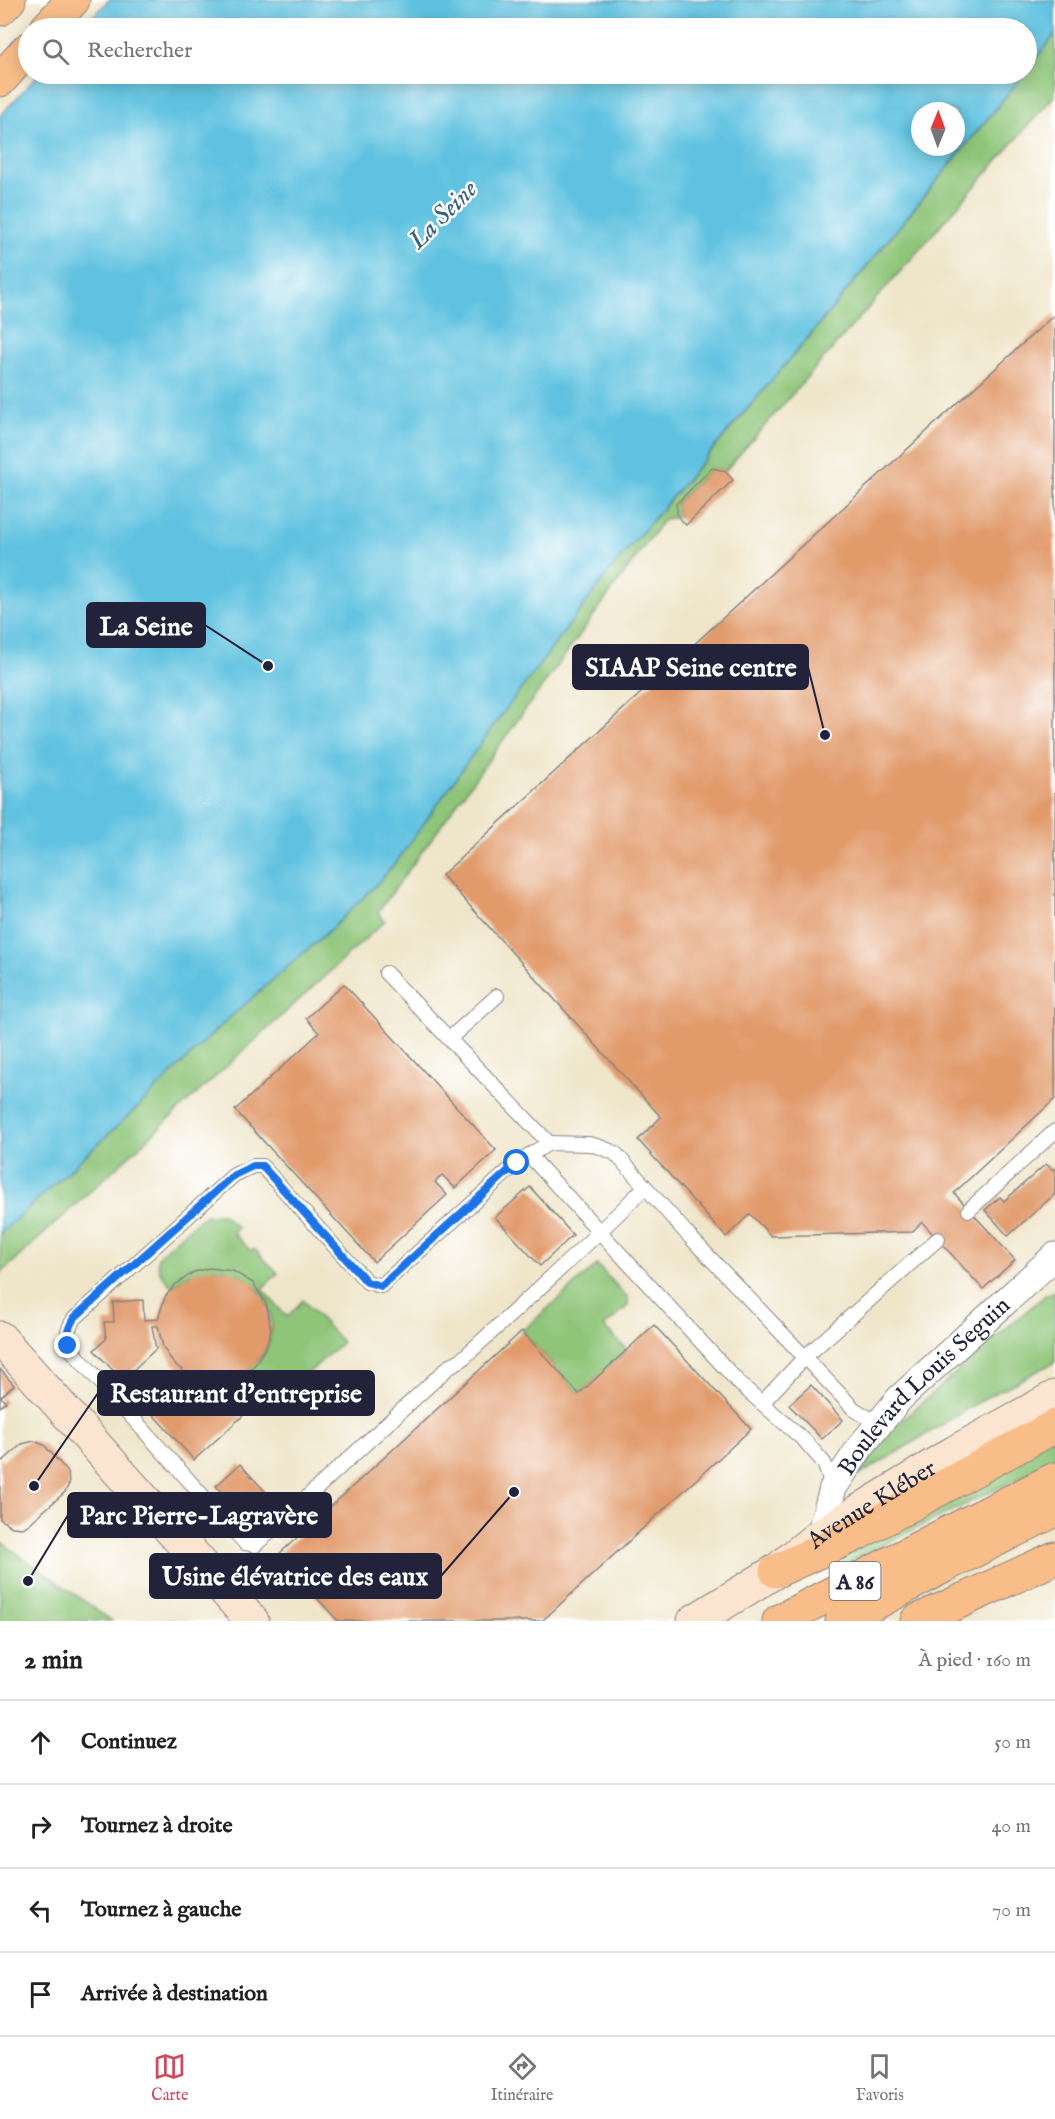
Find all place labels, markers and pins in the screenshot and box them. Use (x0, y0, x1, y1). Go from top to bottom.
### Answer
callout: La Seine (87, 603, 205, 647)
callout: SIAAP Seine centre (573, 645, 808, 689)
callout: Restaurant d'entreprise (98, 1371, 374, 1415)
callout: Parc Pierre-Lagravère (68, 1493, 331, 1537)
callout: Usine élévatrice des eaux (150, 1554, 441, 1598)

